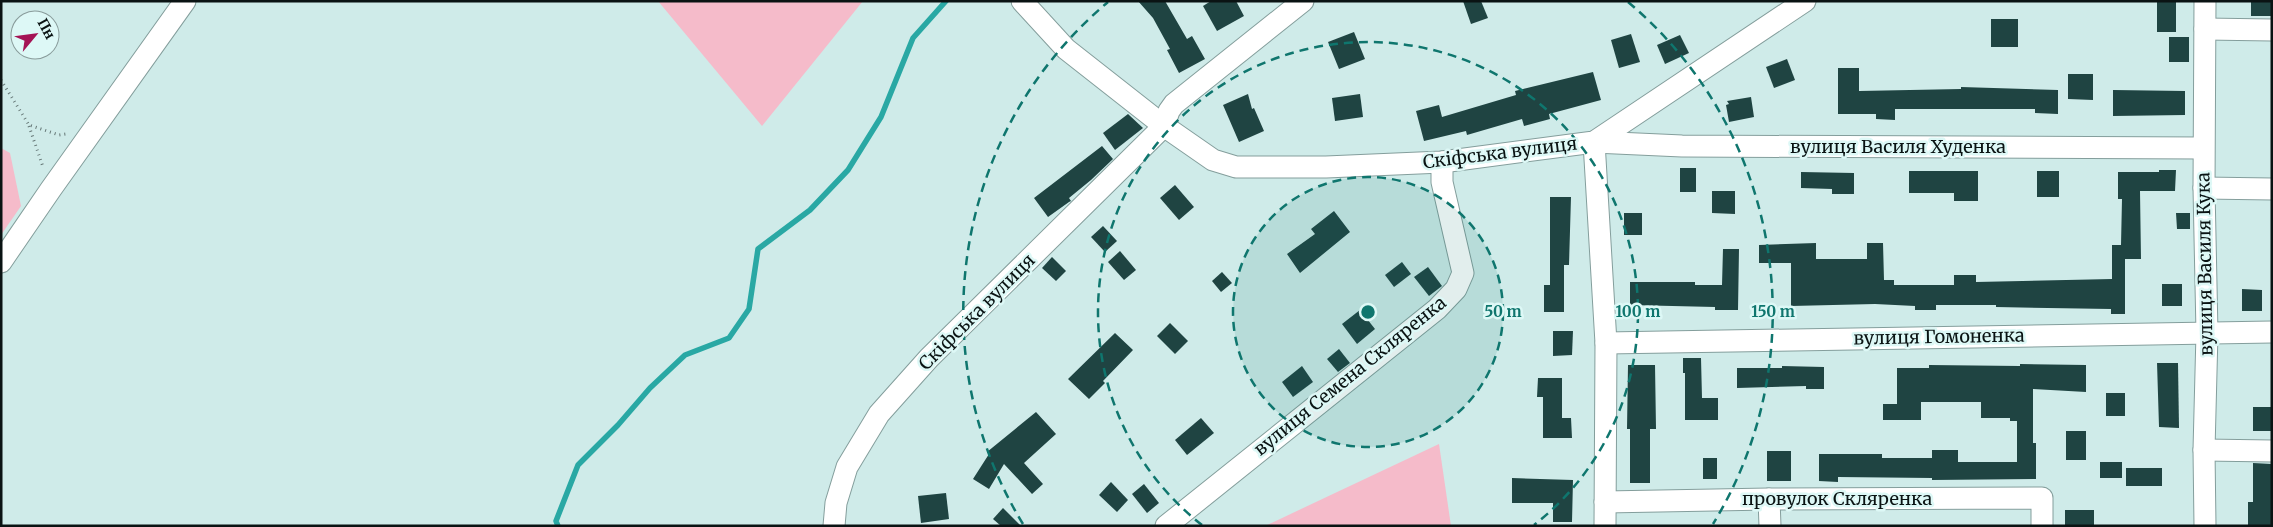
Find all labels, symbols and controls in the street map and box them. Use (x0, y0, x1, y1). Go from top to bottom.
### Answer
north arrow (10, 10, 60, 60)
text: Пн (33, 15, 59, 42)
street label: Скіфська вулиця (1421, 132, 1579, 173)
street label: вулиця Василя Худенка (1790, 135, 2006, 158)
street label: вулиця Василя Кука (2191, 172, 2218, 356)
street label: Скіфська вулиця (914, 248, 1040, 375)
street label: вулиця Семена Скляренка (1249, 291, 1451, 460)
text: 50 m (1484, 302, 1522, 321)
text: 100 m (1616, 302, 1660, 321)
text: 150 m (1751, 302, 1795, 321)
centre of rings (1359, 303, 1377, 321)
street label: вулиця Гомоненка (1853, 324, 2025, 349)
street label: провулок Скляренка (1742, 487, 1932, 510)

